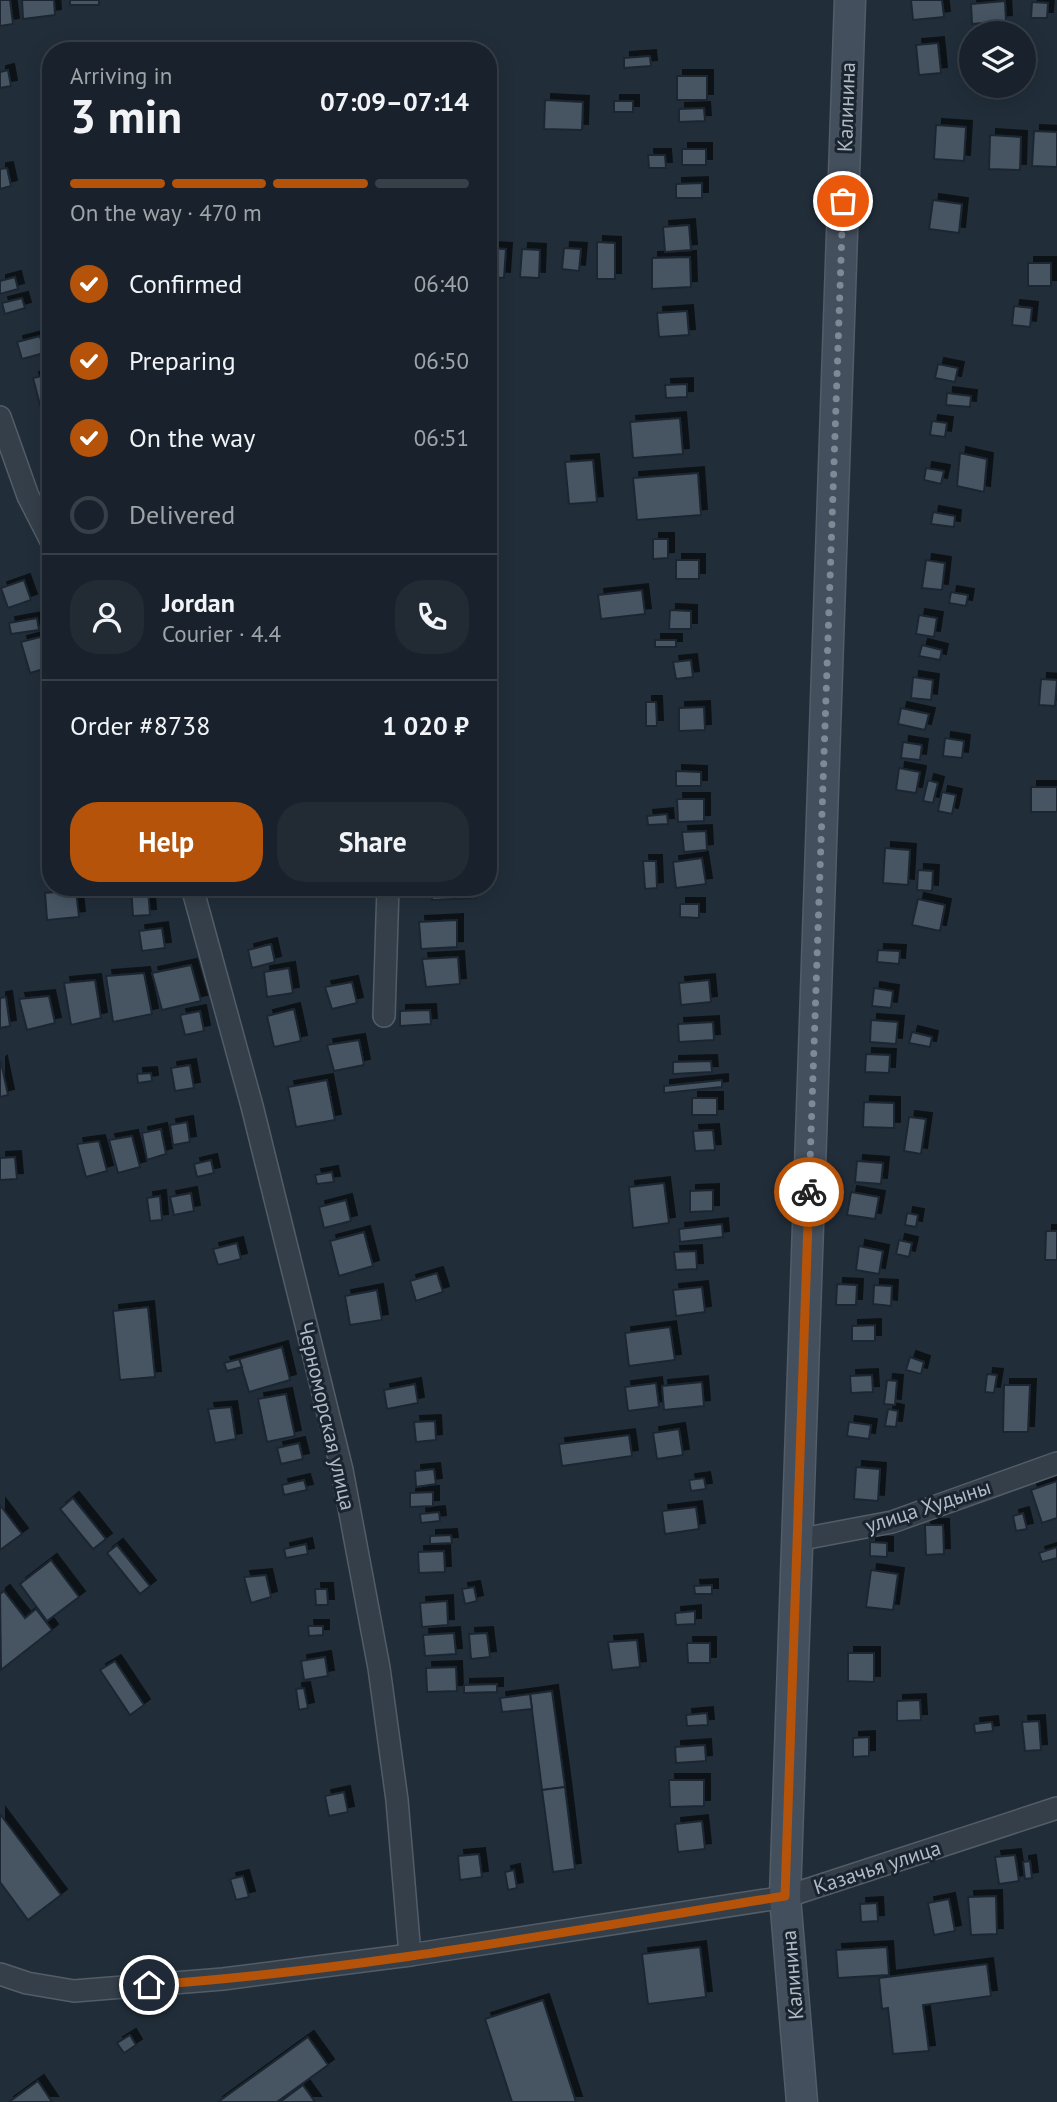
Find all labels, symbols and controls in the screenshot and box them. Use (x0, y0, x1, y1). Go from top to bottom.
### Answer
map controls (959, 21, 1036, 98)
button: layers (959, 21, 1036, 98)
text: Arriving in (70, 61, 172, 90)
street label: Калинина (831, 62, 861, 152)
text: 07:09–07:14 (320, 85, 469, 118)
text: 3 min (70, 86, 182, 146)
pin (813, 171, 873, 231)
icon: bag (824, 182, 862, 220)
text: On the way · 470 m (70, 198, 262, 227)
icon: check (70, 265, 108, 303)
text: Confirmed (129, 267, 242, 300)
text: 06:40 (414, 269, 469, 298)
icon: check (70, 342, 108, 380)
text: Preparing (129, 344, 236, 377)
text: 06:50 (414, 346, 469, 375)
icon: check (70, 419, 108, 457)
text: On the way (129, 421, 255, 454)
text: 06:51 (414, 423, 469, 452)
text: Delivered (129, 498, 235, 531)
button: person (70, 580, 144, 654)
button: phone (395, 580, 469, 654)
text: Jordan (162, 586, 235, 619)
text: Courier · 4.4 (162, 619, 281, 648)
text: Order #8738 (70, 709, 210, 742)
text: 1 020 ₽ (382, 709, 469, 742)
button: Help (70, 802, 263, 882)
button: Share (277, 802, 469, 882)
courier (774, 1157, 844, 1227)
icon: bike (790, 1173, 828, 1211)
street label: Черноморская улица (292, 1319, 362, 1513)
street label: улица Худыны (862, 1473, 994, 1539)
street label: Казачья улица (810, 1834, 944, 1900)
street label: Калинина (775, 1929, 809, 2021)
pin (119, 1955, 179, 2015)
icon: home (130, 1966, 168, 2004)

